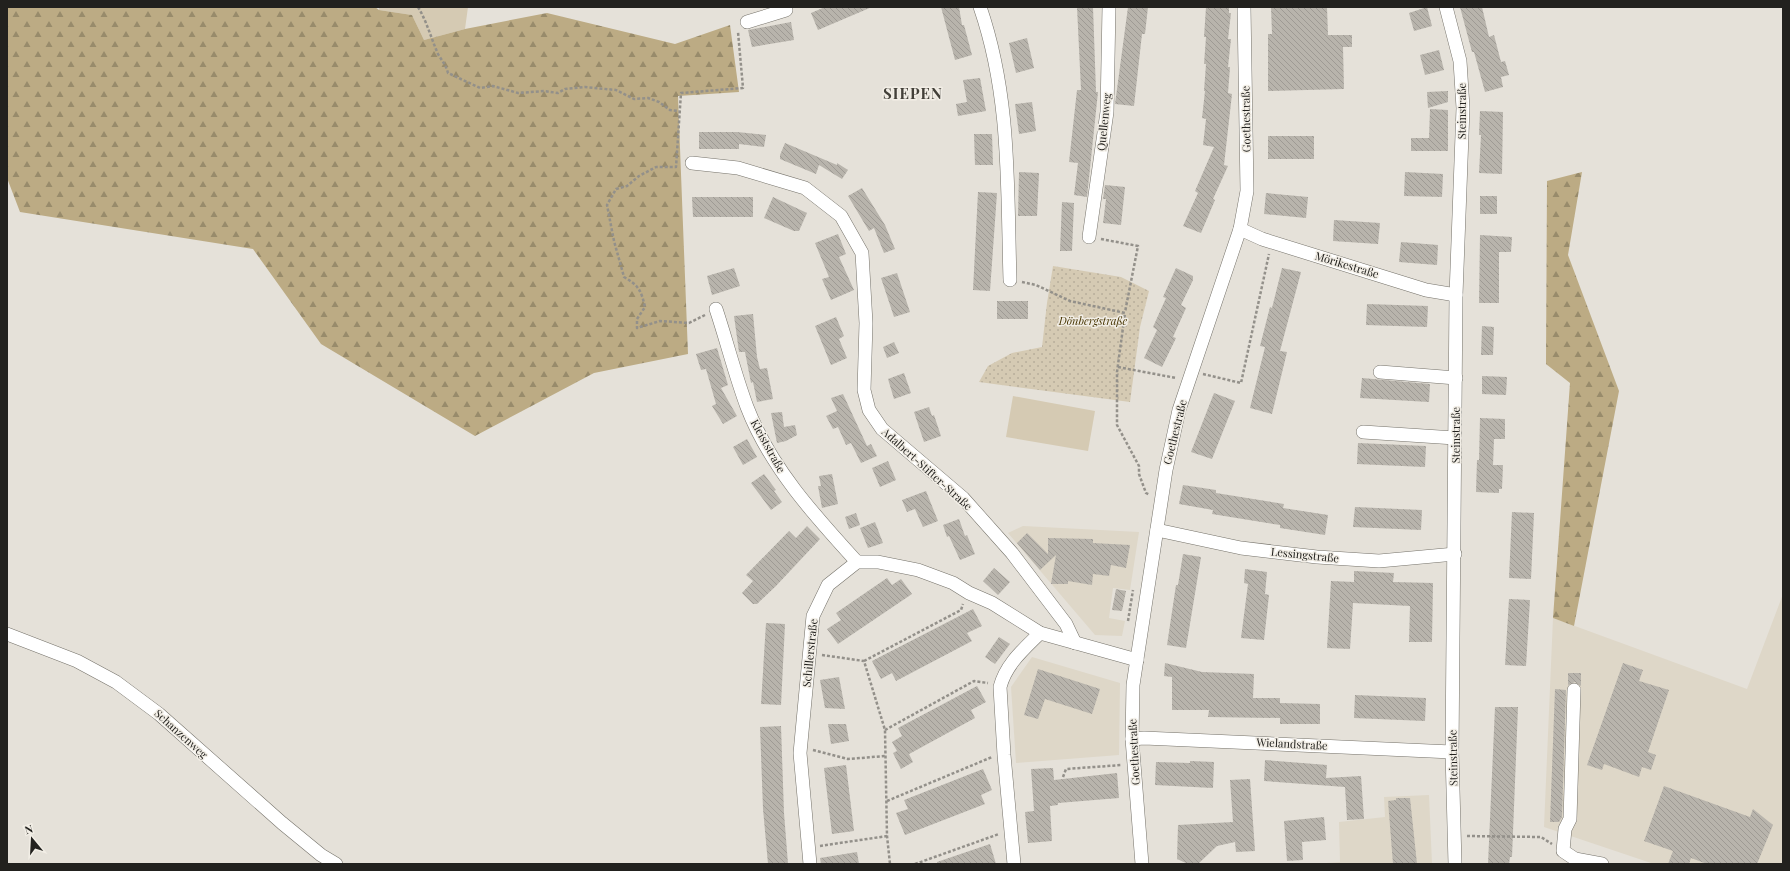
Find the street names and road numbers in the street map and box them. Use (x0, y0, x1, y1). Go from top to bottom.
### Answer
street label: Steinstraße (1454, 82, 1469, 139)
street label: Goethestraße (1237, 85, 1254, 152)
street label: Quellenweg (1093, 92, 1114, 152)
street label: Mörikestraße (1313, 248, 1381, 281)
street label: Goethestraße (1159, 397, 1190, 466)
street label: Steinstraße (1448, 406, 1463, 463)
street label: Kleiststraße (748, 416, 790, 476)
street label: Adalbert-Stifter-Straße (878, 423, 976, 513)
street label: Lessingstraße (1270, 543, 1340, 566)
street label: Schillerstraße (798, 618, 821, 688)
street label: Schanzenweg (151, 706, 211, 762)
street label: Goethestraße (1124, 718, 1143, 786)
street label: Steinstraße (1445, 729, 1460, 786)
street label: Wielandstraße (1255, 734, 1328, 753)

